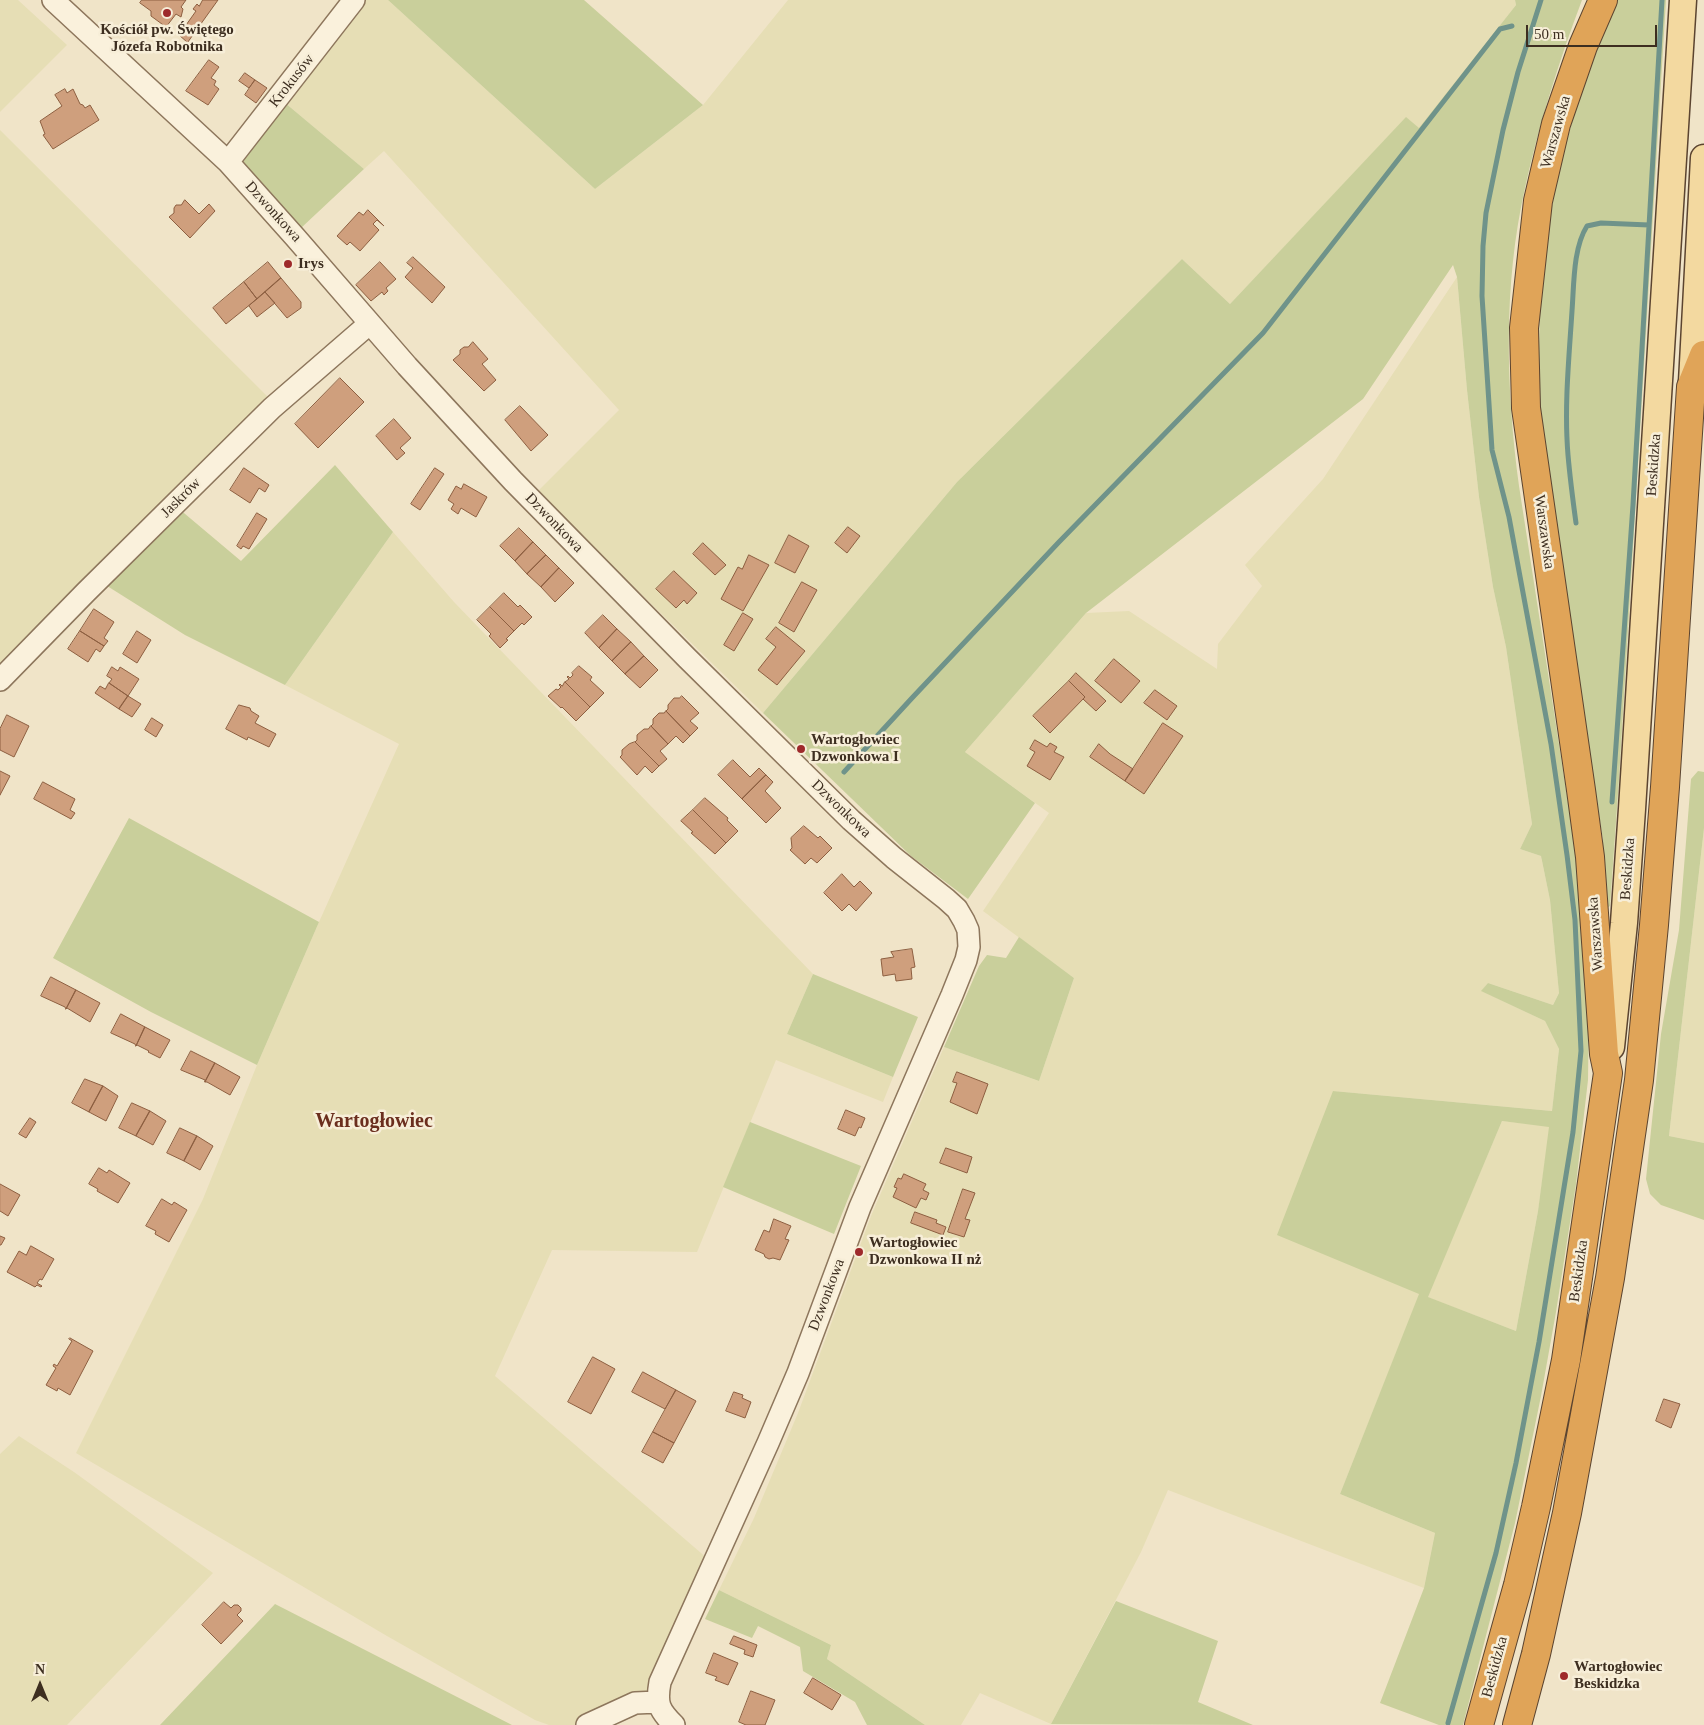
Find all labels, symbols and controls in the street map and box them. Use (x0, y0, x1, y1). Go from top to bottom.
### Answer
marker: Kościół pw. Świętego Józefa Robotnika (161, 7, 173, 19)
scale bar (1529, 15, 1660, 47)
place label: Kościół pw. Świętego Józefa Robotnika (100, 21, 234, 56)
text: 50 m (1534, 26, 1564, 42)
street label: Krokusów (266, 51, 318, 111)
street label: Warszawska (1537, 94, 1575, 170)
street label: Dzwonkowa (241, 178, 305, 246)
place label: Irys (298, 255, 324, 273)
marker: Irys (282, 258, 294, 270)
street label: Beskidzka (1643, 433, 1665, 497)
street label: Jaskrów (157, 474, 205, 522)
street label: Dzwonkowa (521, 489, 587, 557)
street label: Warszawska (1530, 494, 1558, 570)
place label: Wartogłowiec Dzwonkowa I (811, 731, 899, 766)
marker: Wartogłowiec Dzwonkowa I (795, 743, 807, 755)
street label: Dzwonkowa (807, 776, 875, 842)
street label: Beskidzka (1617, 837, 1639, 901)
street label: Warszawska (1584, 896, 1608, 972)
district label: Wartogłowiec (315, 1110, 433, 1134)
place label: Wartogłowiec Dzwonkowa II nż (869, 1234, 982, 1269)
street label: Beskidzka (1566, 1239, 1592, 1303)
marker: Wartogłowiec Dzwonkowa II nż (853, 1246, 865, 1258)
street label: Dzwonkowa (805, 1256, 849, 1334)
street label: Beskidzka (1478, 1634, 1512, 1700)
place label: Wartogłowiec Beskidzka (1574, 1658, 1662, 1693)
north arrow (15, 1660, 65, 1710)
text: N (35, 1662, 45, 1677)
marker: Wartogłowiec Beskidzka (1558, 1670, 1570, 1682)

